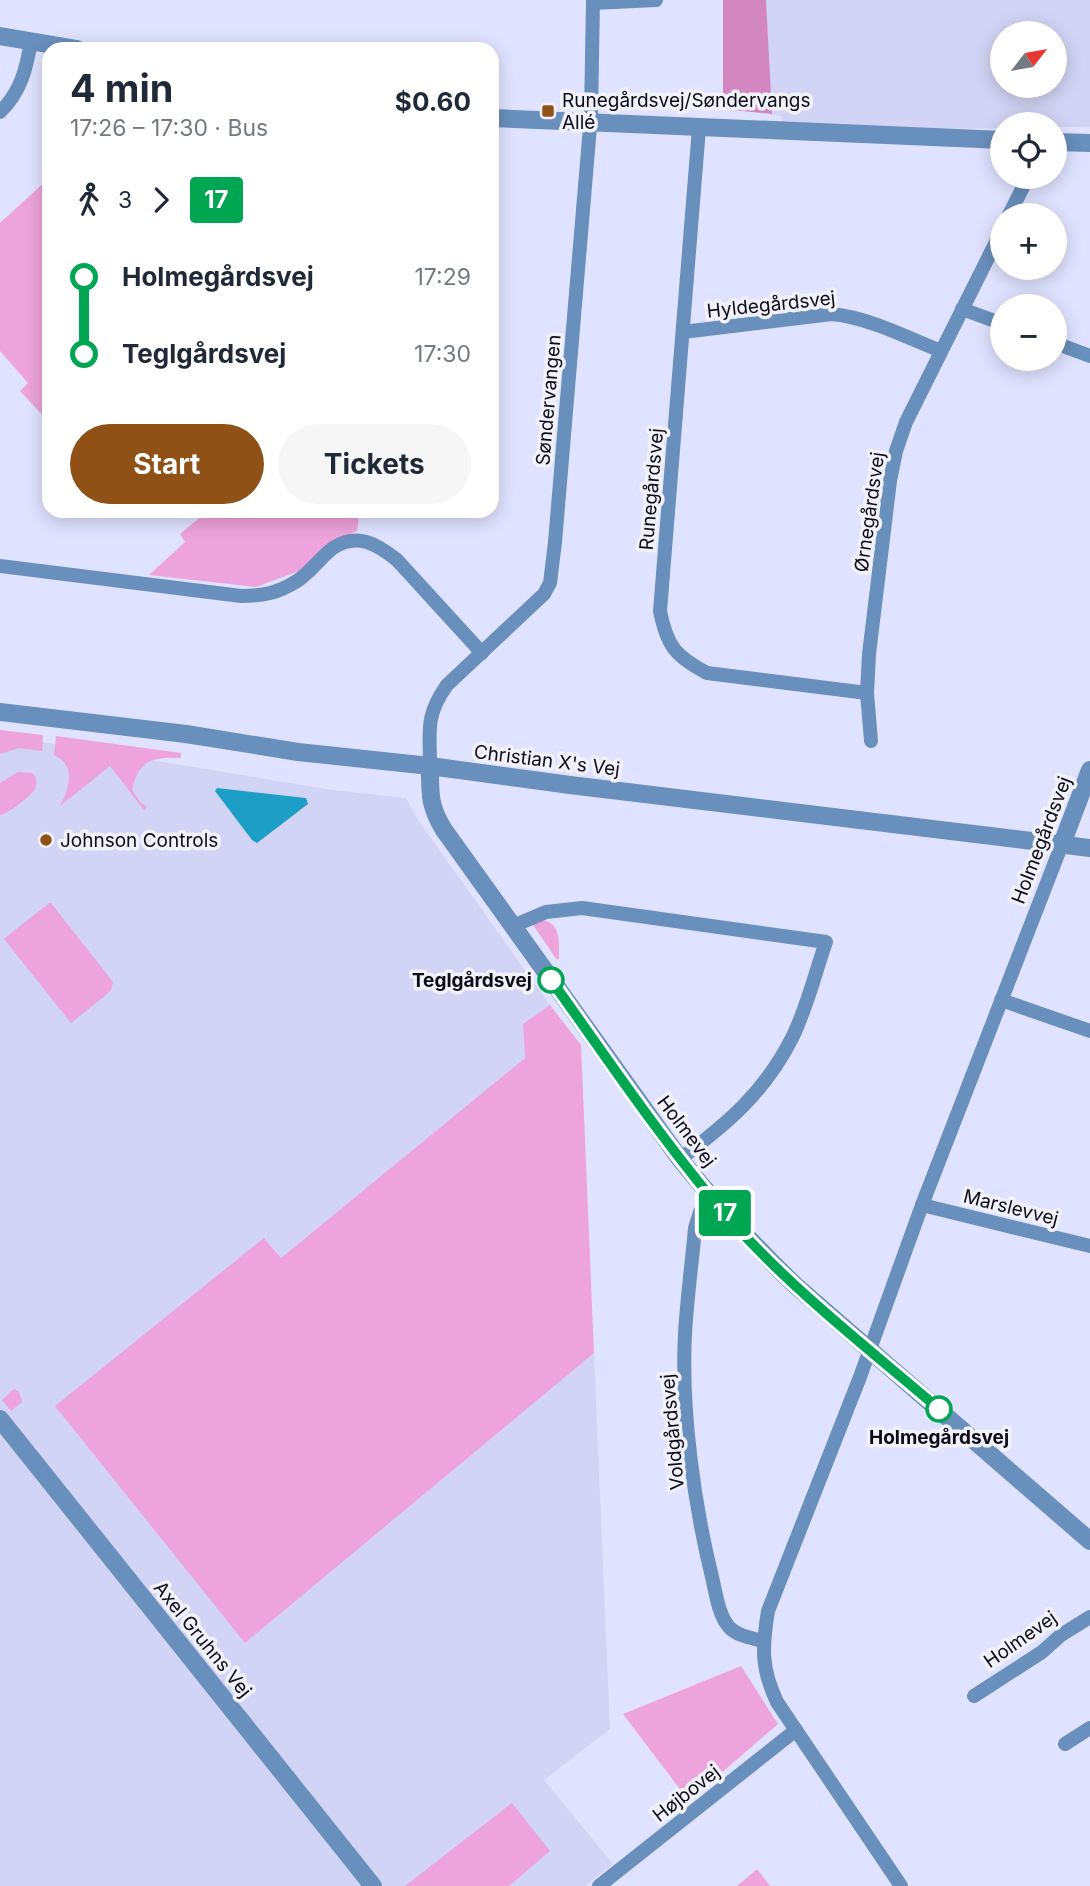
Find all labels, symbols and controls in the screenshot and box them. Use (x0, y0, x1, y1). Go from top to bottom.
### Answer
north arrow (990, 21, 1068, 98)
map controls (990, 21, 1067, 371)
text: 4 min (70, 65, 173, 111)
text: $0.60 (395, 86, 471, 117)
place label: Runegårdsvej/Søndervangs Allé (562, 89, 811, 134)
marker: Runegårdsvej/Søndervangs Allé (540, 103, 556, 119)
button: locate (990, 112, 1067, 189)
text: 17:26 – 17:30 · Bus (70, 114, 268, 142)
icon: walk (70, 181, 108, 219)
icon: forward (142, 181, 180, 219)
text: 17 (204, 185, 229, 214)
text: 3 (118, 186, 132, 214)
button: + (990, 203, 1067, 280)
text: Holmegårdsvej (122, 261, 314, 292)
text: 17:29 (414, 263, 471, 291)
street label: Hyldegårdsvej (706, 286, 836, 323)
button: − (990, 294, 1067, 371)
street label: Søndervangen (531, 334, 566, 466)
text: Teglgårdsvej (122, 338, 286, 369)
text: 17:30 (414, 340, 471, 368)
button: Start (70, 424, 264, 504)
button: Tickets (278, 424, 471, 504)
street label: Runegårdsvej (635, 427, 668, 551)
street label: Ørnegårdsvej (850, 451, 889, 574)
street label: Christian X's Vej (473, 740, 621, 781)
street label: Holmegårdsvej (1007, 773, 1076, 907)
place label: Johnson Controls (60, 829, 218, 852)
marker: Johnson Controls (38, 832, 54, 848)
marker: Teglgårdsvej (538, 967, 564, 993)
place label: Teglgårdsvej (412, 969, 532, 992)
street label: Holmevej (652, 1091, 721, 1172)
street label: Marslevvej (961, 1185, 1061, 1230)
line badge: 17 (694, 1190, 756, 1236)
text: 17 (713, 1198, 737, 1227)
street label: Voldgårdsvej (656, 1373, 689, 1491)
marker: Holmegårdsvej (926, 1396, 952, 1422)
place label: Holmegårdsvej (869, 1426, 1009, 1449)
street label: Axel Gruhns Vej (149, 1577, 256, 1702)
street label: Holmevej (980, 1606, 1061, 1673)
street label: Højbovej (648, 1760, 724, 1827)

